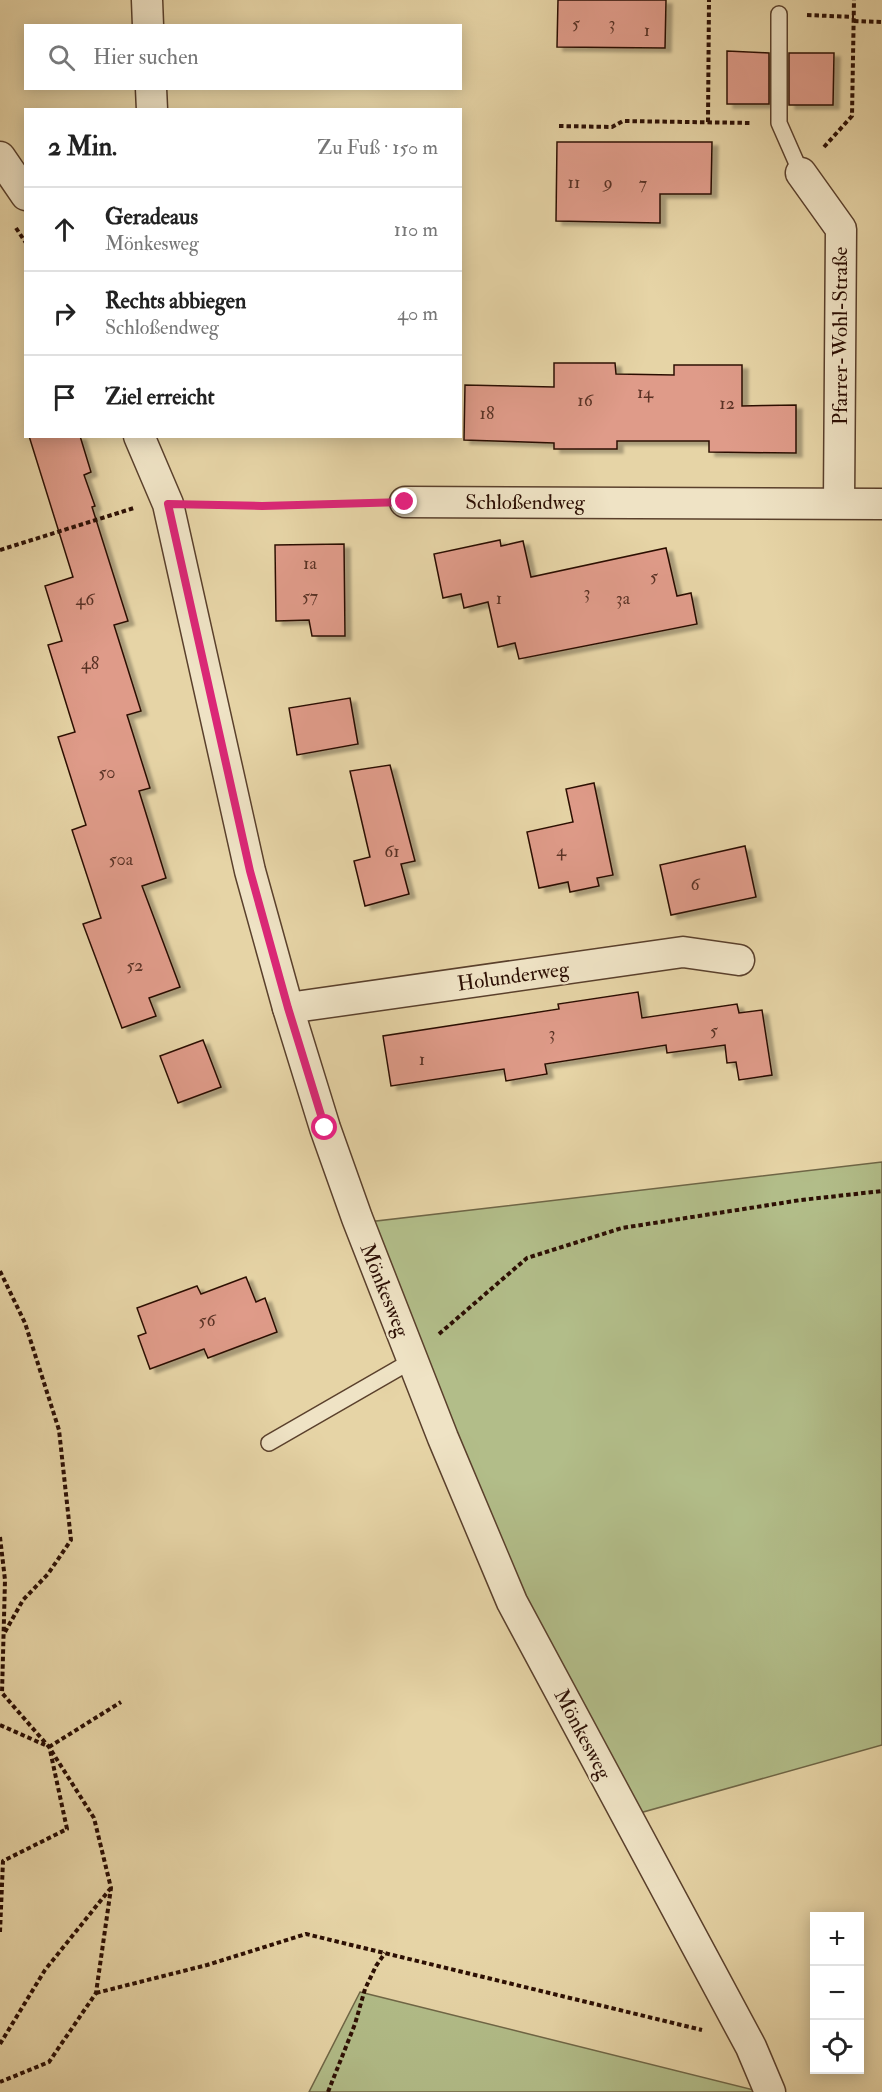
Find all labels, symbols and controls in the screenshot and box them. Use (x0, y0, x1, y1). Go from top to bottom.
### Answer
house number: 5 (572, 12, 580, 35)
house number: 3 (609, 12, 615, 35)
house number: 1 (644, 19, 650, 42)
search box (24, 24, 462, 90)
icon: search (45, 41, 78, 74)
text: Hier suchen (93, 43, 199, 71)
text: 2 Min. (48, 131, 117, 163)
text: Zu Fuß · 150 m (317, 135, 438, 160)
house number: 11 (568, 171, 580, 194)
house number: 9 (601, 171, 613, 194)
house number: 7 (639, 172, 647, 195)
text: Geradeaus (105, 203, 198, 231)
icon: ahead (48, 213, 81, 246)
text: 110 m (394, 217, 438, 242)
text: Mönkesweg (105, 231, 199, 256)
street label: Pfarrer-Wohl-Straße (827, 247, 854, 425)
text: Rechts abbiegen (105, 287, 246, 315)
icon: right (48, 297, 81, 330)
text: 40 m (397, 301, 438, 326)
text: Schloßendweg (105, 315, 219, 340)
icon: arrive (48, 381, 81, 414)
house number: 14 (637, 381, 654, 404)
text: Ziel erreicht (105, 383, 215, 411)
house number: 16 (577, 389, 594, 412)
house number: 12 (719, 392, 735, 415)
house number: 18 (480, 402, 494, 425)
route end (391, 488, 417, 514)
street label: Schloßendweg (465, 489, 585, 516)
house number: 1a (303, 552, 318, 575)
house number: 5 (650, 565, 658, 588)
house number: 3 (584, 581, 590, 604)
house number: 57 (302, 585, 318, 608)
house number: 1 (496, 587, 502, 610)
house number: 3a (616, 587, 631, 610)
house number: 46 (76, 588, 95, 611)
house number: 48 (81, 652, 99, 675)
house number: 50 (99, 761, 115, 784)
house number: 4 (556, 839, 567, 862)
house number: 61 (384, 840, 400, 863)
house number: 50a (109, 848, 134, 871)
house number: 6 (690, 873, 700, 896)
house number: 52 (127, 954, 143, 977)
street label: Holunderweg (455, 955, 571, 998)
house number: 5 (710, 1019, 718, 1042)
house number: 3 (549, 1022, 555, 1045)
house number: 1 (419, 1048, 425, 1071)
route start (311, 1114, 337, 1140)
street label: Mönkesweg (354, 1239, 416, 1342)
house number: 56 (199, 1309, 216, 1332)
street label: Mönkesweg (548, 1684, 618, 1785)
map controls (810, 1912, 864, 2074)
button: + (810, 1912, 864, 1966)
button: − (810, 1966, 864, 2020)
button: locate (810, 2020, 864, 2074)

